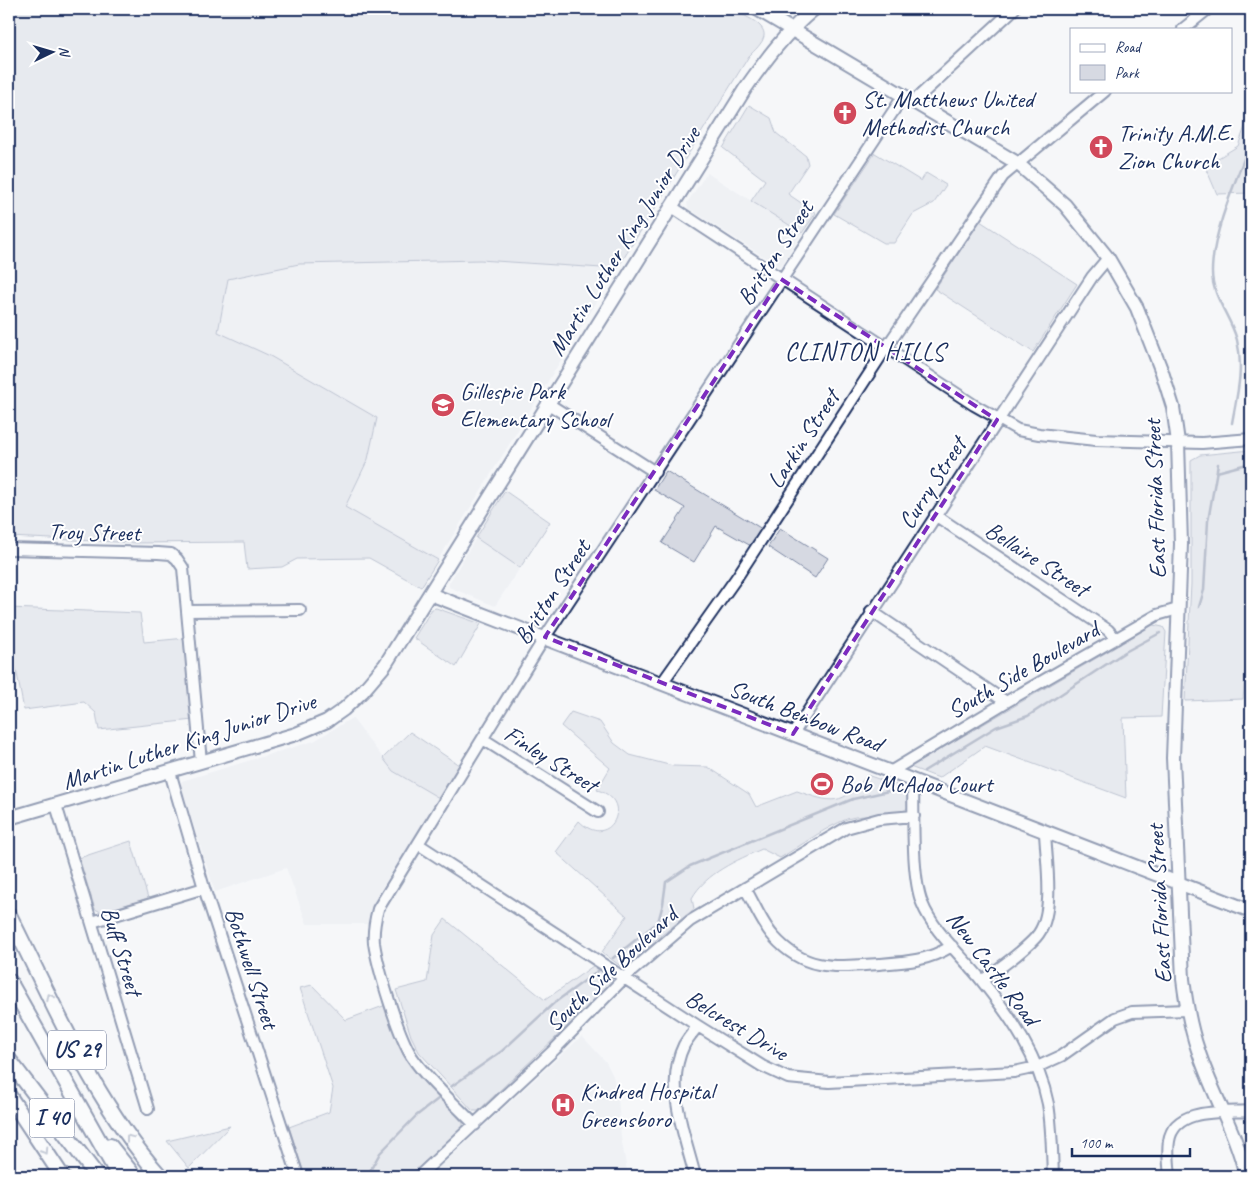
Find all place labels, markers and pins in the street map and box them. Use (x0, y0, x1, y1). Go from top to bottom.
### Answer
place label: St. Matthews United Methodist Church (862, 84, 1037, 142)
church icon: St. Matthews United Methodist Church (832, 100, 858, 126)
place label: Trinity A.M.E. Zion Church (1118, 118, 1234, 176)
church icon: Trinity A.M.E. Zion Church (1088, 134, 1114, 160)
place label: Gillespie Park Elementary School (460, 376, 614, 434)
school or university icon: Gillespie Park Elementary School (430, 392, 456, 418)
place label: Bob McAdoo Court (840, 769, 994, 799)
sports icon: Bob McAdoo Court (809, 771, 835, 797)
place label: Kindred Hospital Greensboro (580, 1076, 718, 1134)
hospital icon: Kindred Hospital Greensboro (550, 1092, 576, 1118)

